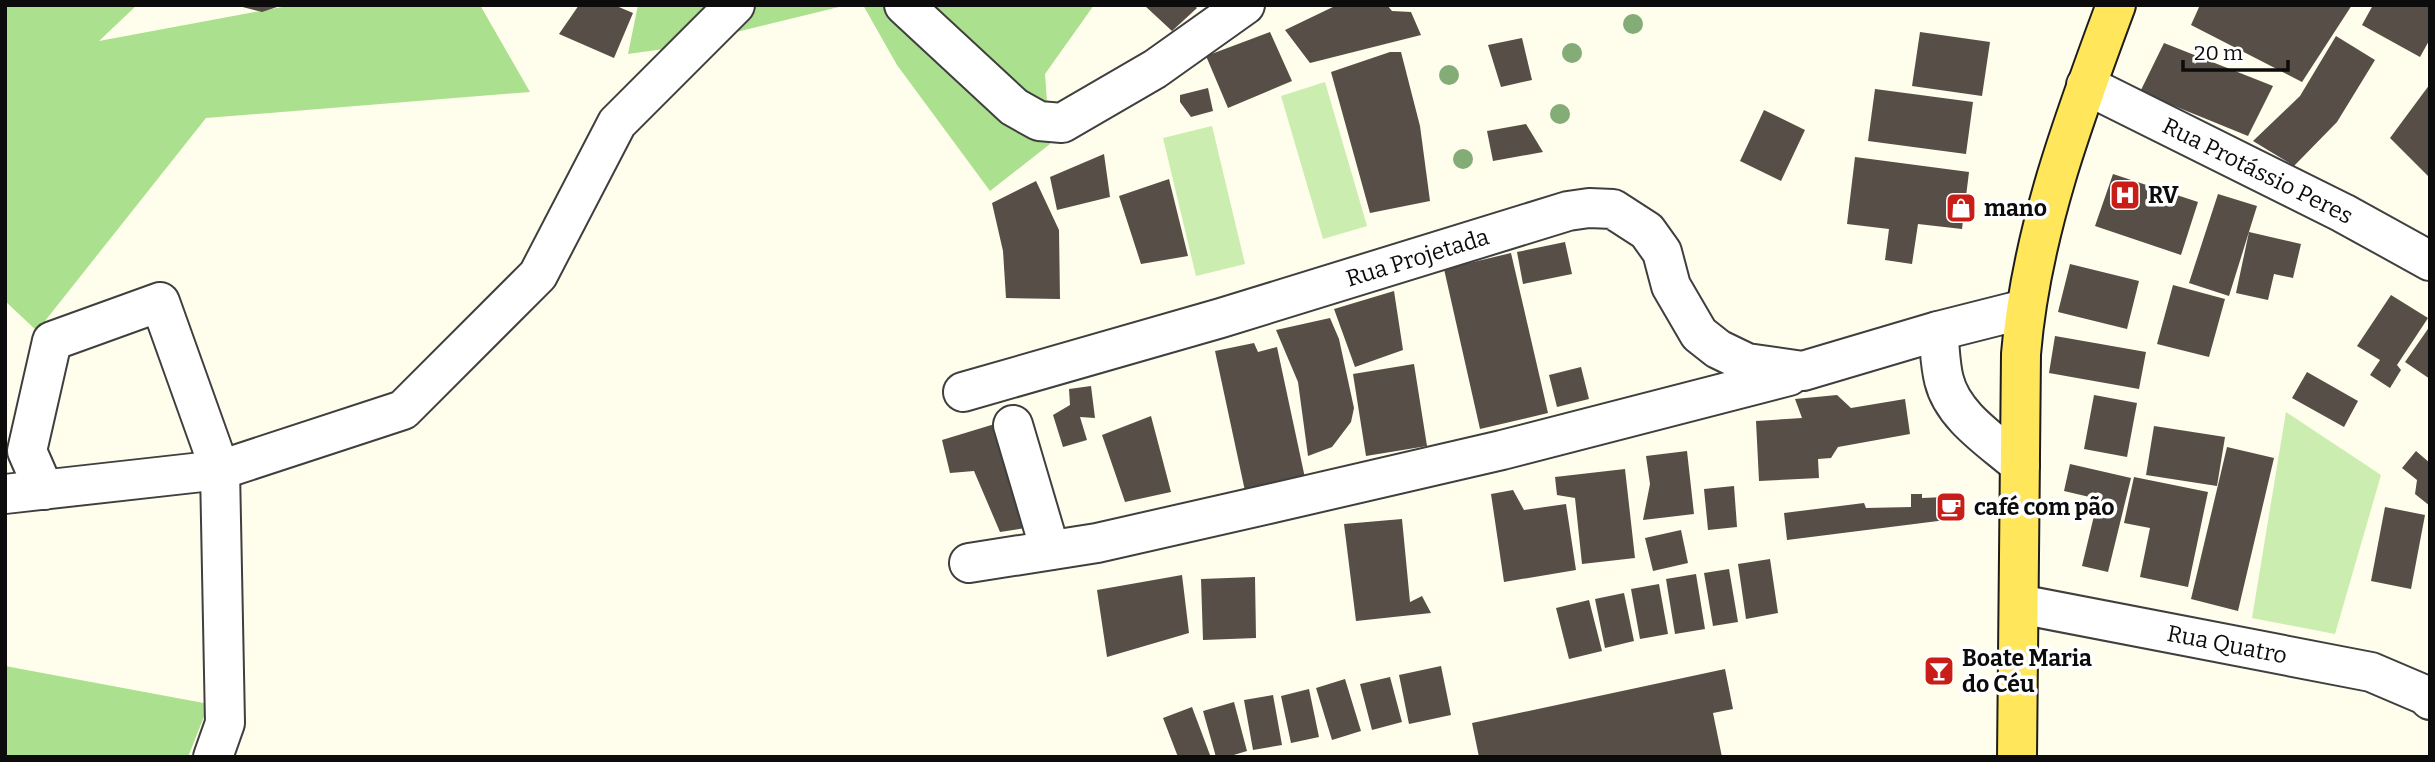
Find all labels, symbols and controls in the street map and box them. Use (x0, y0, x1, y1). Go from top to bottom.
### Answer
scale bar (2183, 28, 2288, 72)
text: 20 m (2194, 40, 2243, 66)
street label: Rua Protássio Peres (2158, 111, 2358, 230)
hospital icon: RV (2108, 178, 2142, 212)
place label: RV (2148, 181, 2179, 209)
shop icon: mano (1944, 191, 1978, 225)
place label: mano (1984, 194, 2047, 222)
street label: Rua Projetada (1343, 222, 1493, 293)
cafe icon: café com pão (1934, 490, 1968, 524)
place label: café com pão (1974, 493, 2115, 521)
street label: Rua Quatro (2165, 619, 2289, 669)
place label: Boate Maria do Céu (1962, 644, 2092, 698)
bar icon: Boate Maria do Céu (1922, 654, 1956, 688)

